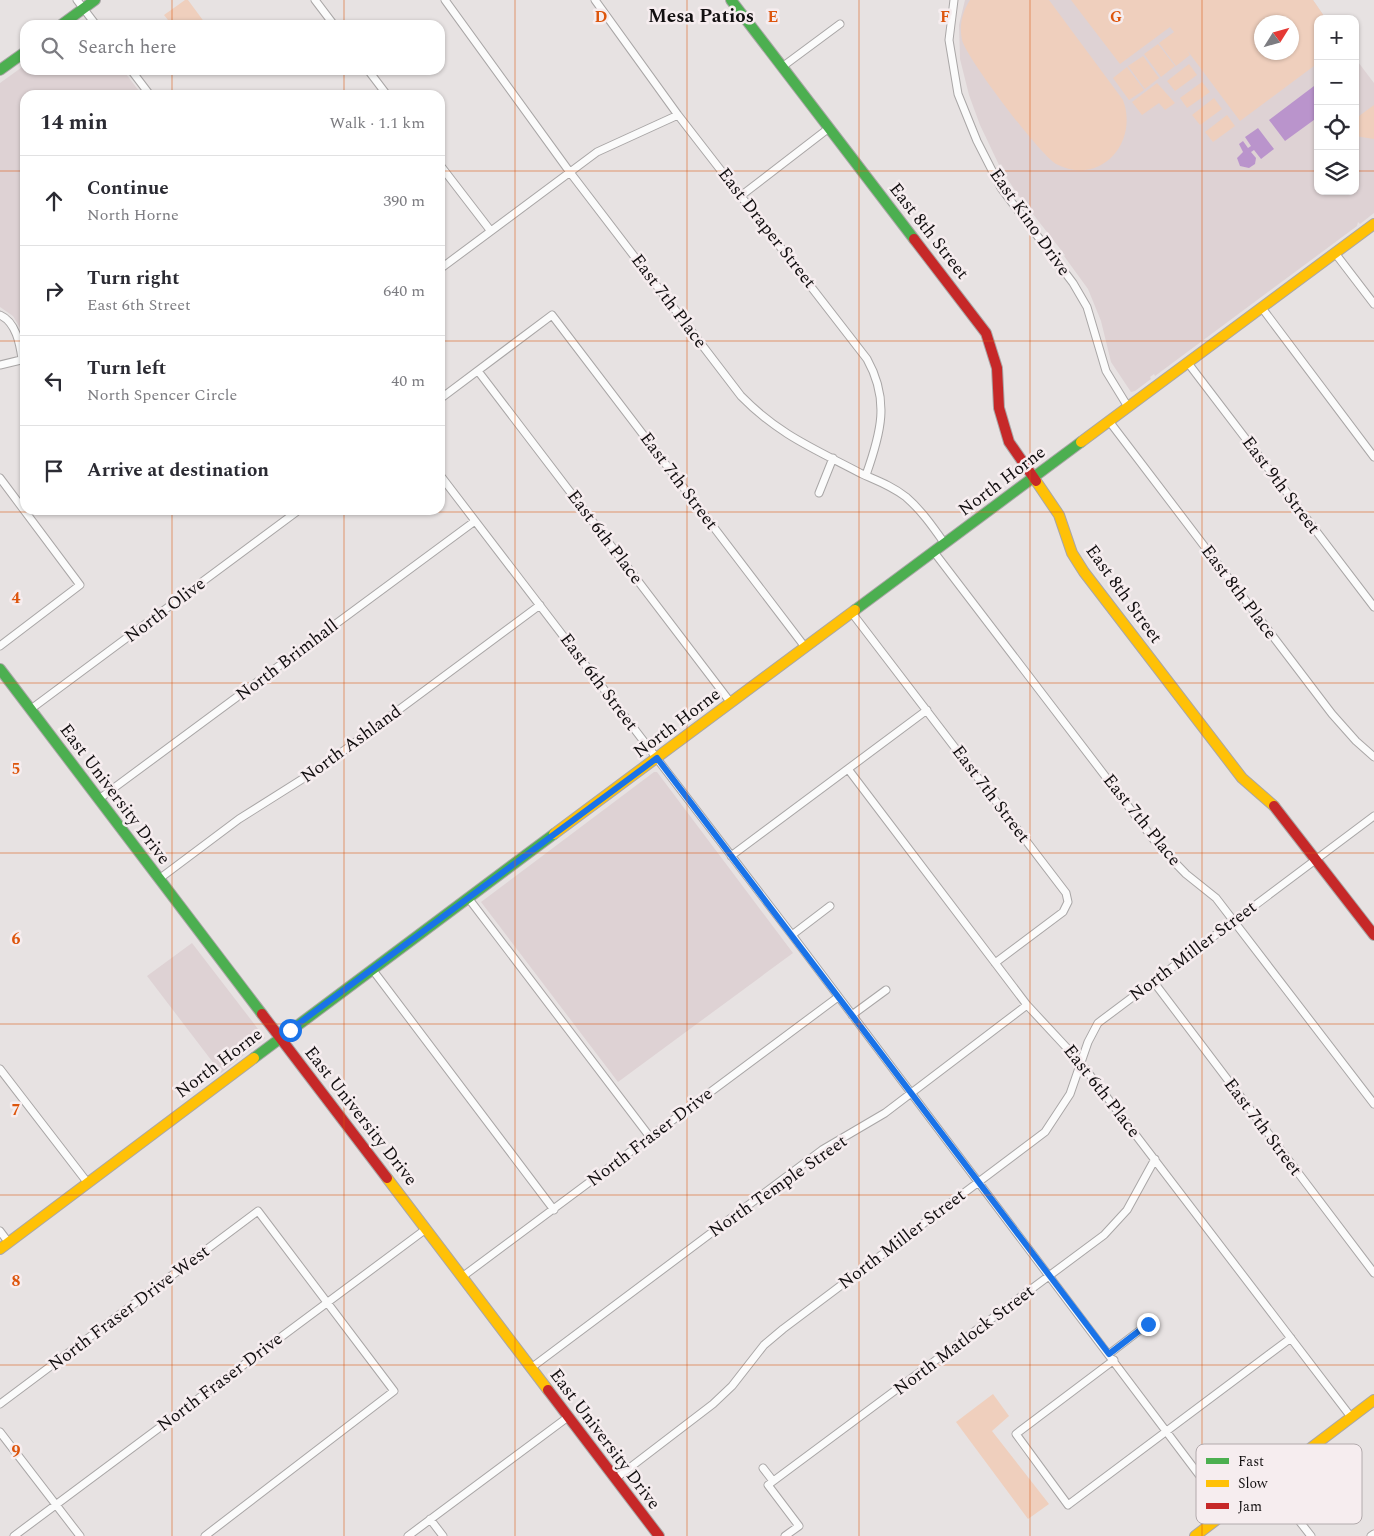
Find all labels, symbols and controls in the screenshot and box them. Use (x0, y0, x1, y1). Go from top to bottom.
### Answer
district label: Mesa Patios (648, 2, 754, 31)
text: D (595, 5, 608, 29)
text: E (768, 5, 778, 29)
text: F (940, 5, 950, 29)
text: G (1110, 5, 1122, 29)
north arrow (1254, 15, 1299, 60)
map controls (1314, 15, 1359, 195)
button: + (1314, 15, 1359, 60)
search box (20, 20, 445, 75)
text: Search here (78, 33, 177, 62)
icon: search (38, 34, 66, 62)
button: − (1314, 60, 1359, 105)
button: locate (1314, 105, 1359, 150)
text: 14 min (40, 107, 108, 139)
text: Walk · 1.1 km (330, 111, 425, 135)
button: layers (1314, 150, 1359, 195)
street label: East Draper Street (711, 162, 823, 294)
street label: East Kino Drive (983, 163, 1077, 281)
text: Continue (87, 174, 169, 203)
street label: East 8th Street (882, 177, 976, 285)
icon: ahead (40, 187, 68, 215)
text: 390 m (383, 189, 425, 213)
text: North Horne (87, 203, 179, 227)
street label: East 7th Place (624, 248, 714, 354)
text: Turn right (87, 264, 180, 293)
icon: right (40, 277, 68, 305)
text: 640 m (383, 279, 425, 303)
text: East 6th Street (87, 293, 191, 317)
text: Turn left (87, 354, 166, 383)
icon: left (40, 367, 68, 395)
text: 40 m (391, 369, 425, 393)
text: North Spencer Circle (87, 383, 237, 407)
street label: East 7th Street (633, 426, 725, 536)
street label: East 9th Street (1235, 430, 1327, 540)
street label: North Horne (953, 439, 1051, 523)
text: Arrive at destination (87, 456, 269, 485)
icon: arrive (40, 457, 68, 485)
street label: East 6th Place (560, 484, 650, 590)
street label: East 8th Street (1079, 539, 1169, 649)
street label: East 8th Place (1194, 539, 1284, 645)
street label: North Olive (119, 571, 211, 649)
text: 4 (12, 586, 21, 610)
street label: North Brimhall (230, 612, 344, 708)
street label: East 6th Street (553, 627, 645, 737)
street label: North Horne (628, 681, 726, 765)
street label: North Ashland (295, 698, 407, 790)
street label: East University Drive (53, 718, 177, 870)
street label: East 7th Street (945, 739, 1037, 849)
text: 5 (12, 757, 20, 781)
street label: East 7th Place (1096, 768, 1188, 872)
street label: North Miller Street (1124, 894, 1262, 1008)
text: 6 (12, 927, 21, 951)
route start (279, 1019, 302, 1042)
street label: North Horne (170, 1021, 268, 1105)
street label: East 6th Place (1057, 1038, 1147, 1144)
street label: East University Drive (298, 1040, 424, 1192)
street label: East 7th Street (1217, 1072, 1309, 1182)
street label: North Fraser Drive (581, 1081, 719, 1193)
text: 7 (12, 1098, 21, 1122)
street label: North Temple Street (703, 1128, 853, 1244)
street label: North Miller Street (833, 1182, 971, 1296)
street label: North Fraser Drive West (43, 1238, 215, 1378)
text: 8 (12, 1269, 21, 1293)
street label: North Matlock Street (888, 1278, 1040, 1402)
route end (1137, 1313, 1160, 1336)
street label: North Fraser Drive (151, 1326, 289, 1438)
street label: East University Drive (543, 1363, 667, 1515)
text: 9 (12, 1439, 21, 1463)
legend (1196, 1444, 1362, 1524)
text: Fast (1238, 1451, 1264, 1472)
text: Slow (1238, 1473, 1268, 1494)
text: Jam (1238, 1496, 1262, 1517)

